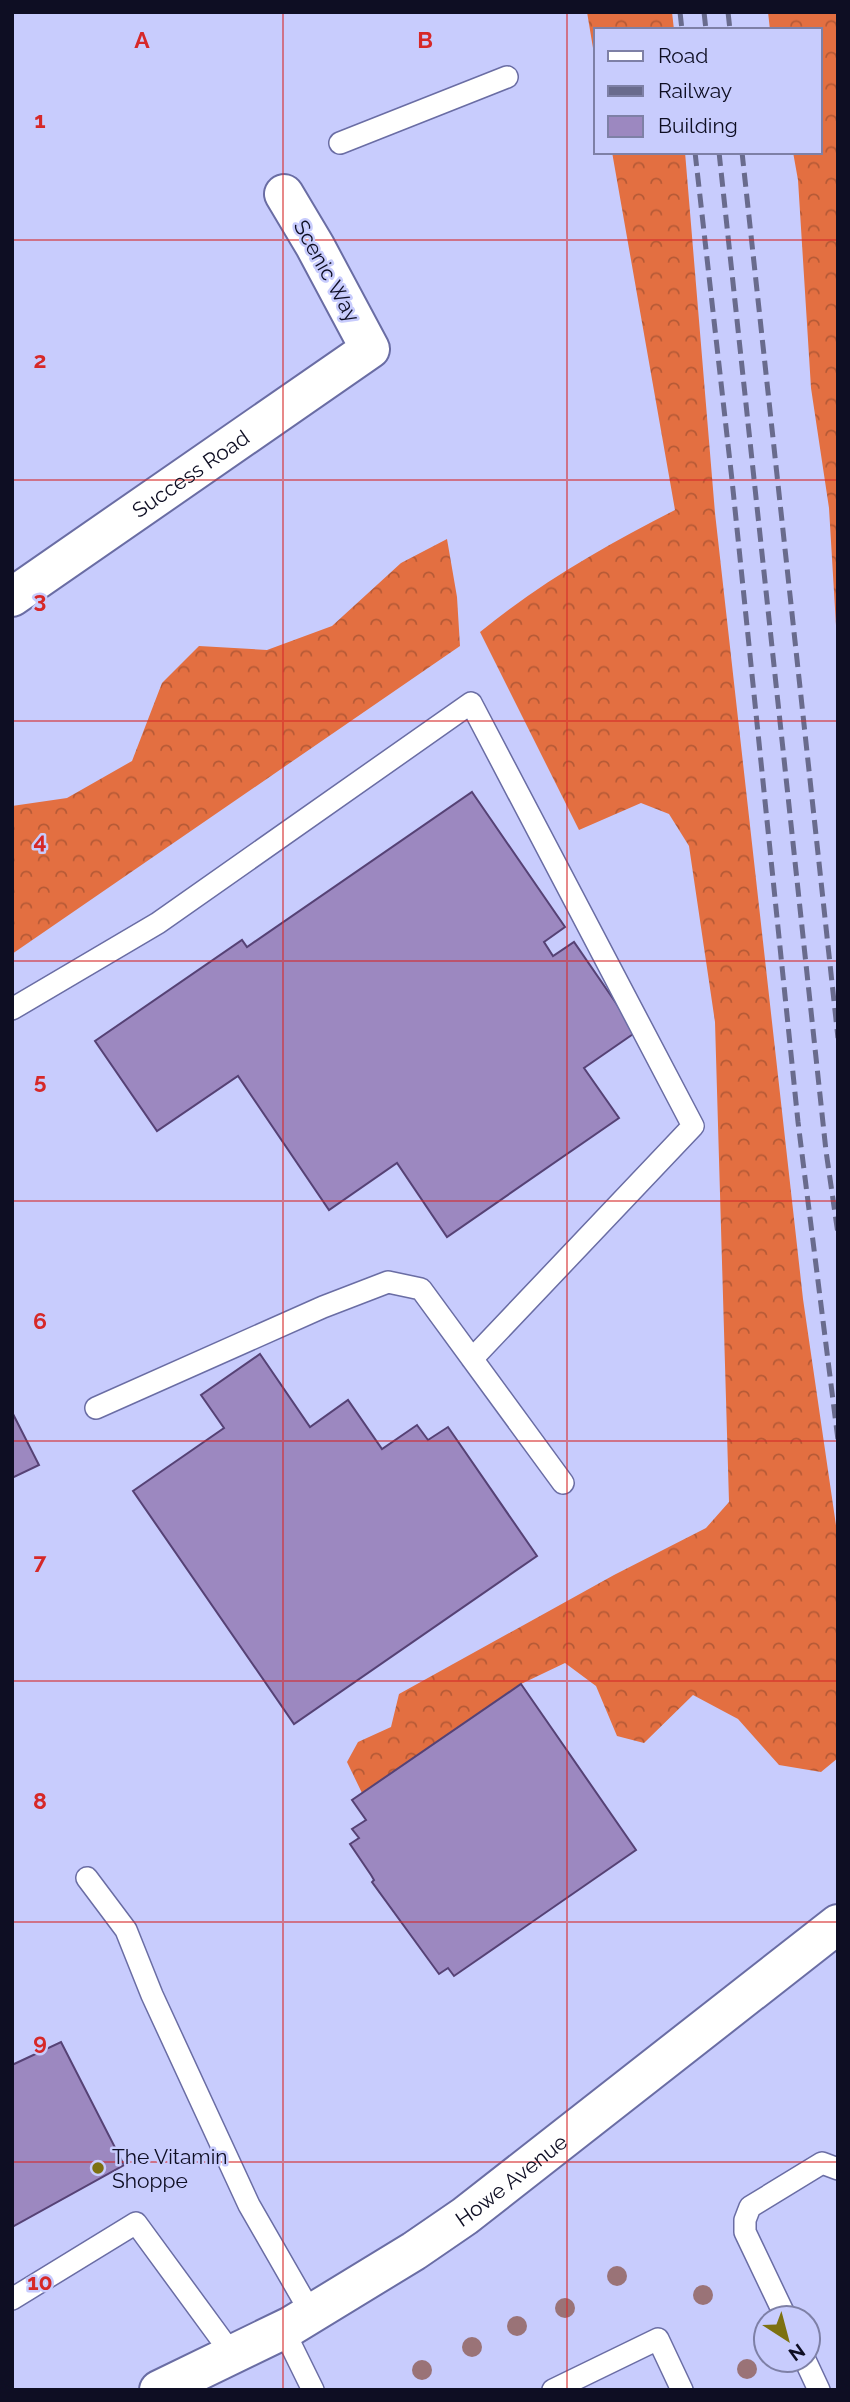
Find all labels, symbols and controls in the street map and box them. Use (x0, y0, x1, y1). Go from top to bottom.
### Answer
text: A (134, 26, 150, 53)
text: B (417, 26, 433, 53)
legend (594, 28, 822, 154)
text: Road (658, 43, 708, 68)
text: Railway (658, 78, 732, 103)
text: 1 (34, 106, 46, 133)
text: Building (658, 113, 738, 138)
street label: Scenic Way (289, 216, 365, 326)
text: 2 (34, 346, 46, 373)
street label: Success Road (127, 424, 254, 523)
text: 3 (34, 586, 46, 613)
text: 4 (33, 827, 47, 854)
text: 5 (34, 1067, 47, 1094)
text: 6 (33, 1307, 47, 1334)
text: 7 (34, 1547, 47, 1574)
text: 8 (33, 1787, 47, 1814)
text: 9 (33, 2028, 47, 2055)
street label: Howe Avenue (450, 2129, 572, 2231)
place label: The Vitamin Shoppe (112, 2144, 227, 2193)
marker: The Vitamin Shoppe (90, 2160, 106, 2176)
text: 10 (27, 2268, 53, 2295)
north arrow (752, 2304, 822, 2374)
text: N (785, 2340, 809, 2366)

